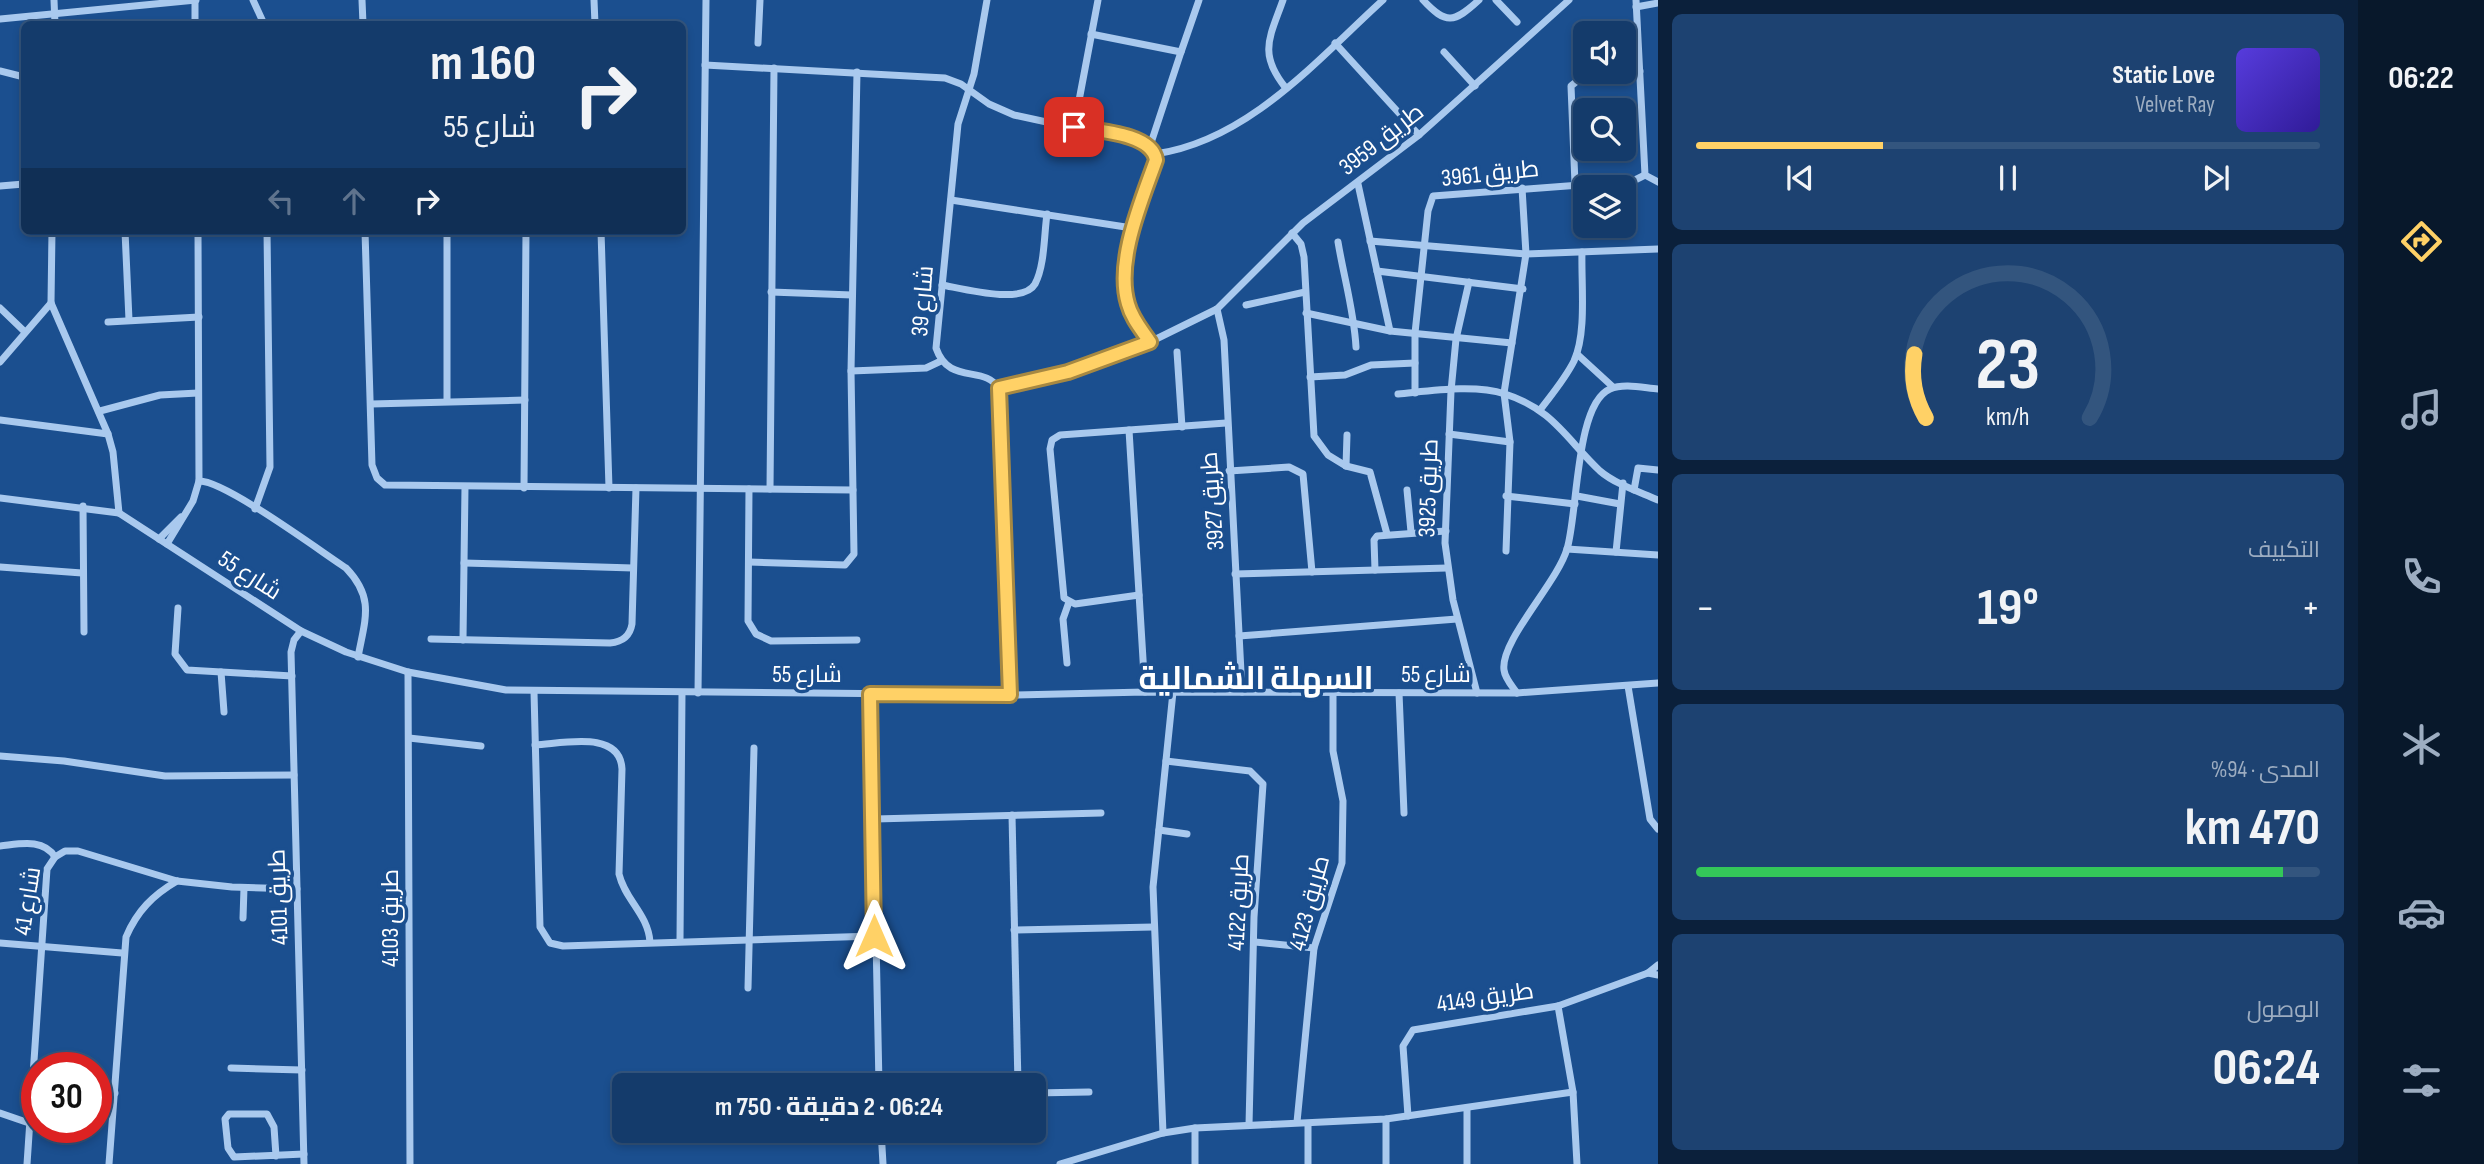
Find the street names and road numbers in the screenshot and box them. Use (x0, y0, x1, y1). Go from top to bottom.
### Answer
street label: طريق 3959 (1333, 97, 1429, 181)
street label: طريق 3961 (1440, 154, 1540, 193)
street label: شارع 39 (905, 264, 941, 338)
street label: طريق 3925 (1412, 438, 1445, 538)
street label: طريق 3927 (1195, 451, 1230, 551)
street label: شارع 55 (212, 544, 287, 607)
street label: شارع 55 (772, 660, 842, 690)
street label: شارع 55 (1401, 660, 1471, 690)
street label: طريق 4101 (262, 848, 295, 946)
street label: طريق 4123 (1283, 852, 1336, 954)
street label: طريق 4122 (1221, 853, 1256, 951)
street label: شارع 41 (8, 865, 48, 937)
street label: طريق 4103 (376, 869, 405, 967)
street label: طريق 4149 (1435, 976, 1536, 1019)

